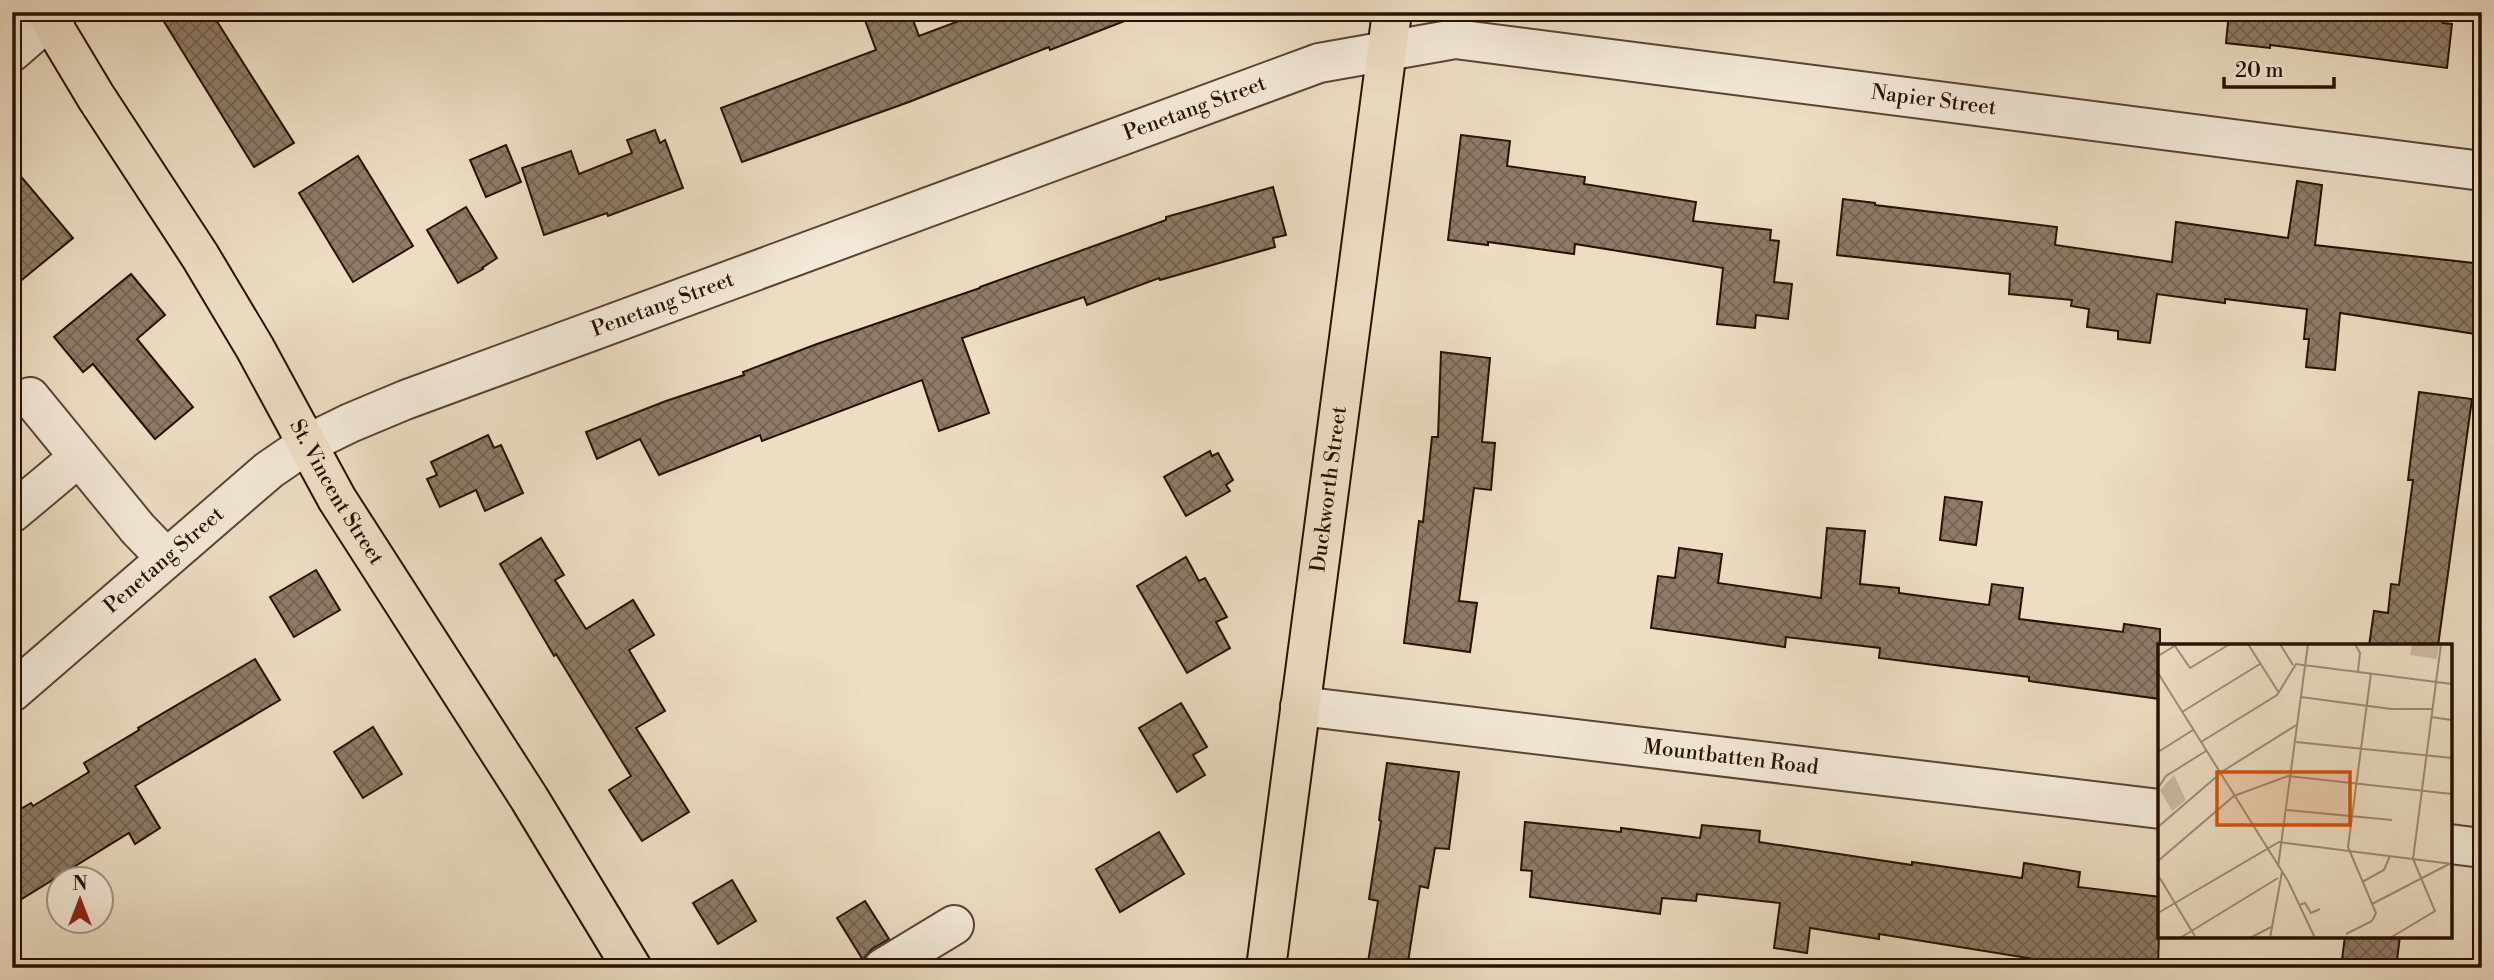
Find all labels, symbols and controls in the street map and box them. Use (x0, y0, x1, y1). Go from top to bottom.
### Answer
scale bar (2224, 46, 2335, 90)
text: 20 m (2235, 58, 2284, 84)
street label: Penetang Street (1120, 70, 1270, 147)
street label: Napier Street (1870, 80, 1998, 122)
street label: Penetang Street (588, 267, 738, 343)
street label: Duckworth Street (1305, 404, 1353, 574)
street label: St. Vincent Street (283, 415, 389, 571)
street label: Penetang Street (99, 501, 230, 619)
inset map (2158, 644, 2452, 938)
street label: Mountbatten Road (1642, 734, 1820, 781)
north arrow (46, 864, 116, 934)
text: N (72, 872, 88, 896)

